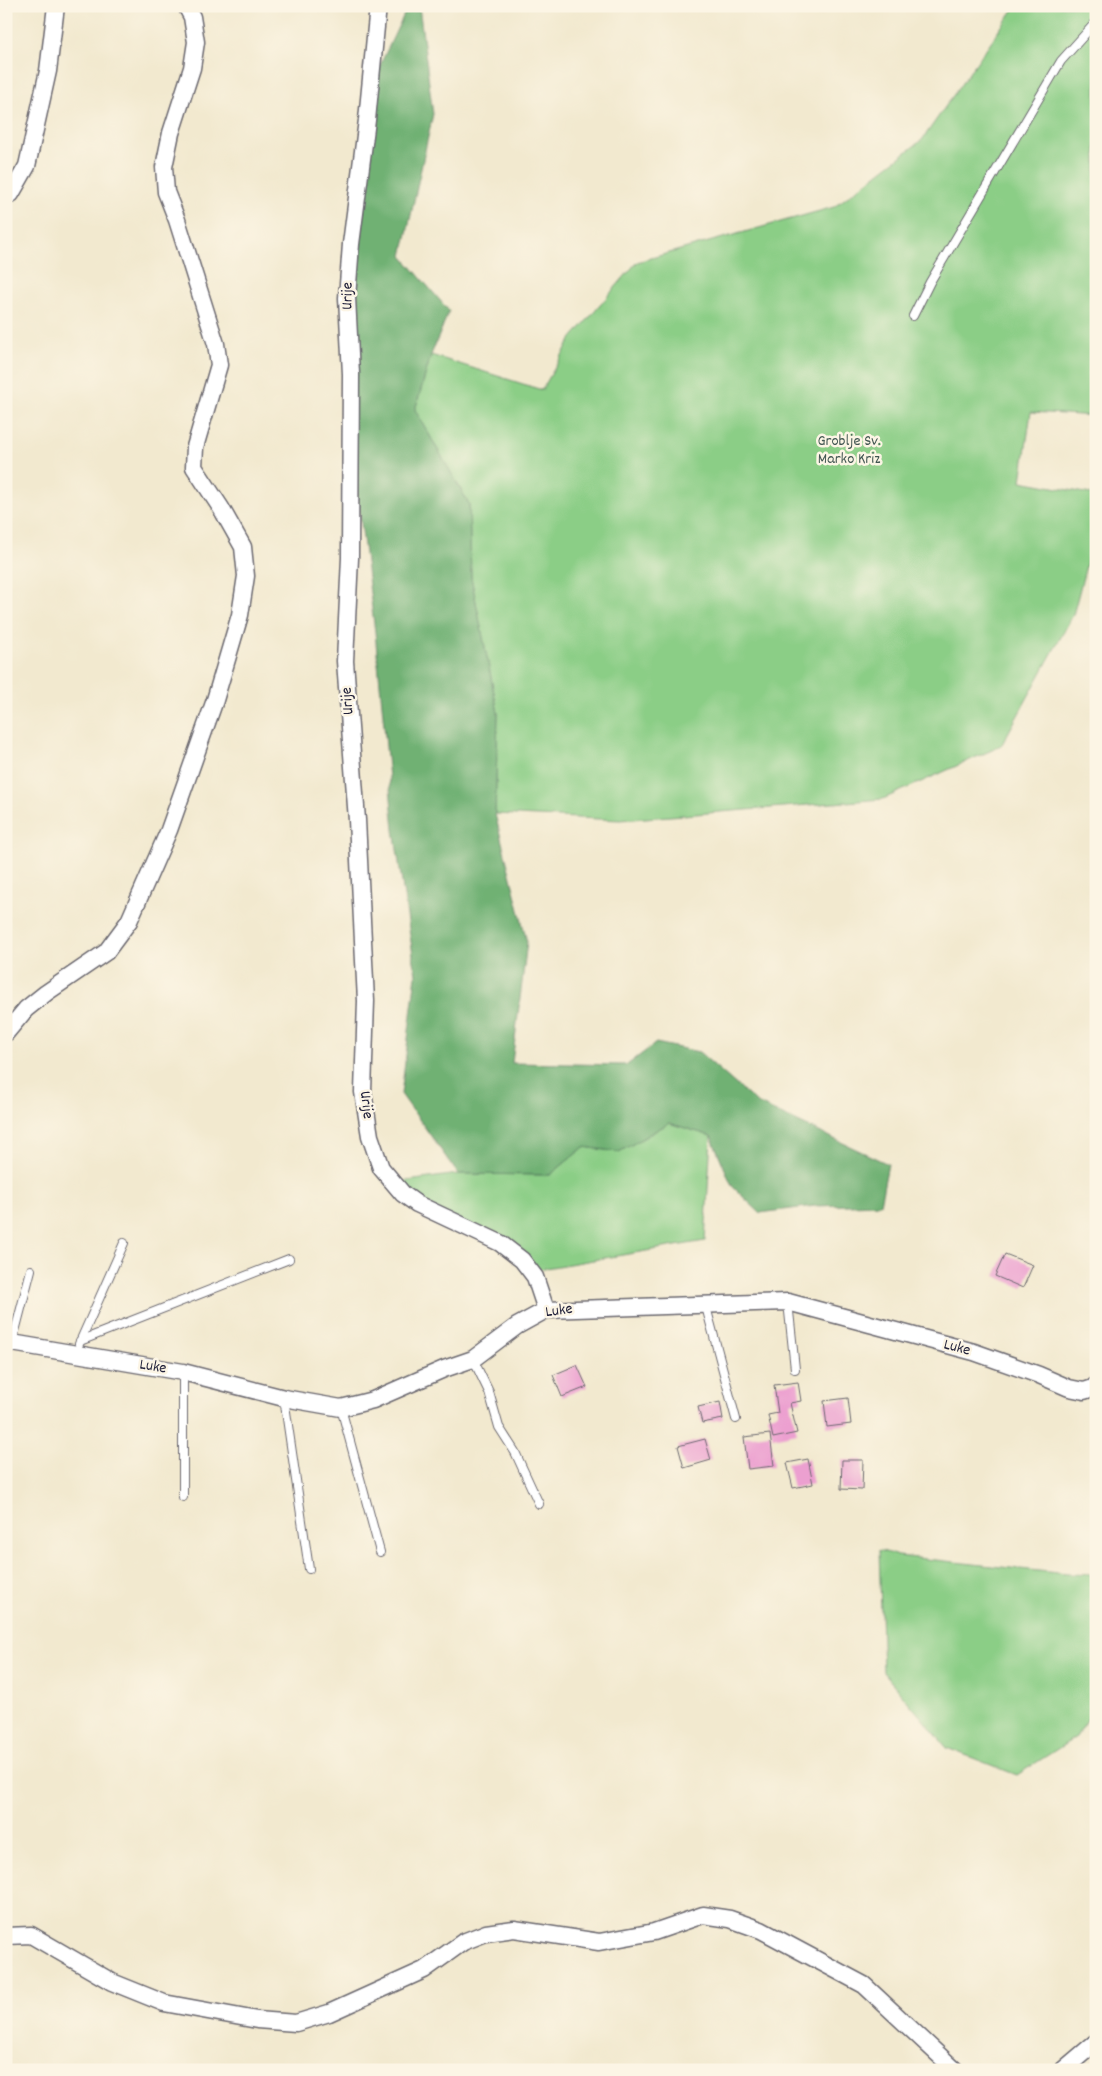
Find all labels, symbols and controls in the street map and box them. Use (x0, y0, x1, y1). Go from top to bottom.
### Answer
street label: Urije (336, 282, 360, 310)
park label: Groblje Sv. Marko Kriz (817, 430, 881, 471)
street label: Urije (336, 686, 360, 716)
street label: Urije (353, 1090, 379, 1120)
street label: Luke (544, 1298, 574, 1324)
street label: Luke (941, 1333, 973, 1363)
street label: Luke (138, 1354, 168, 1380)

